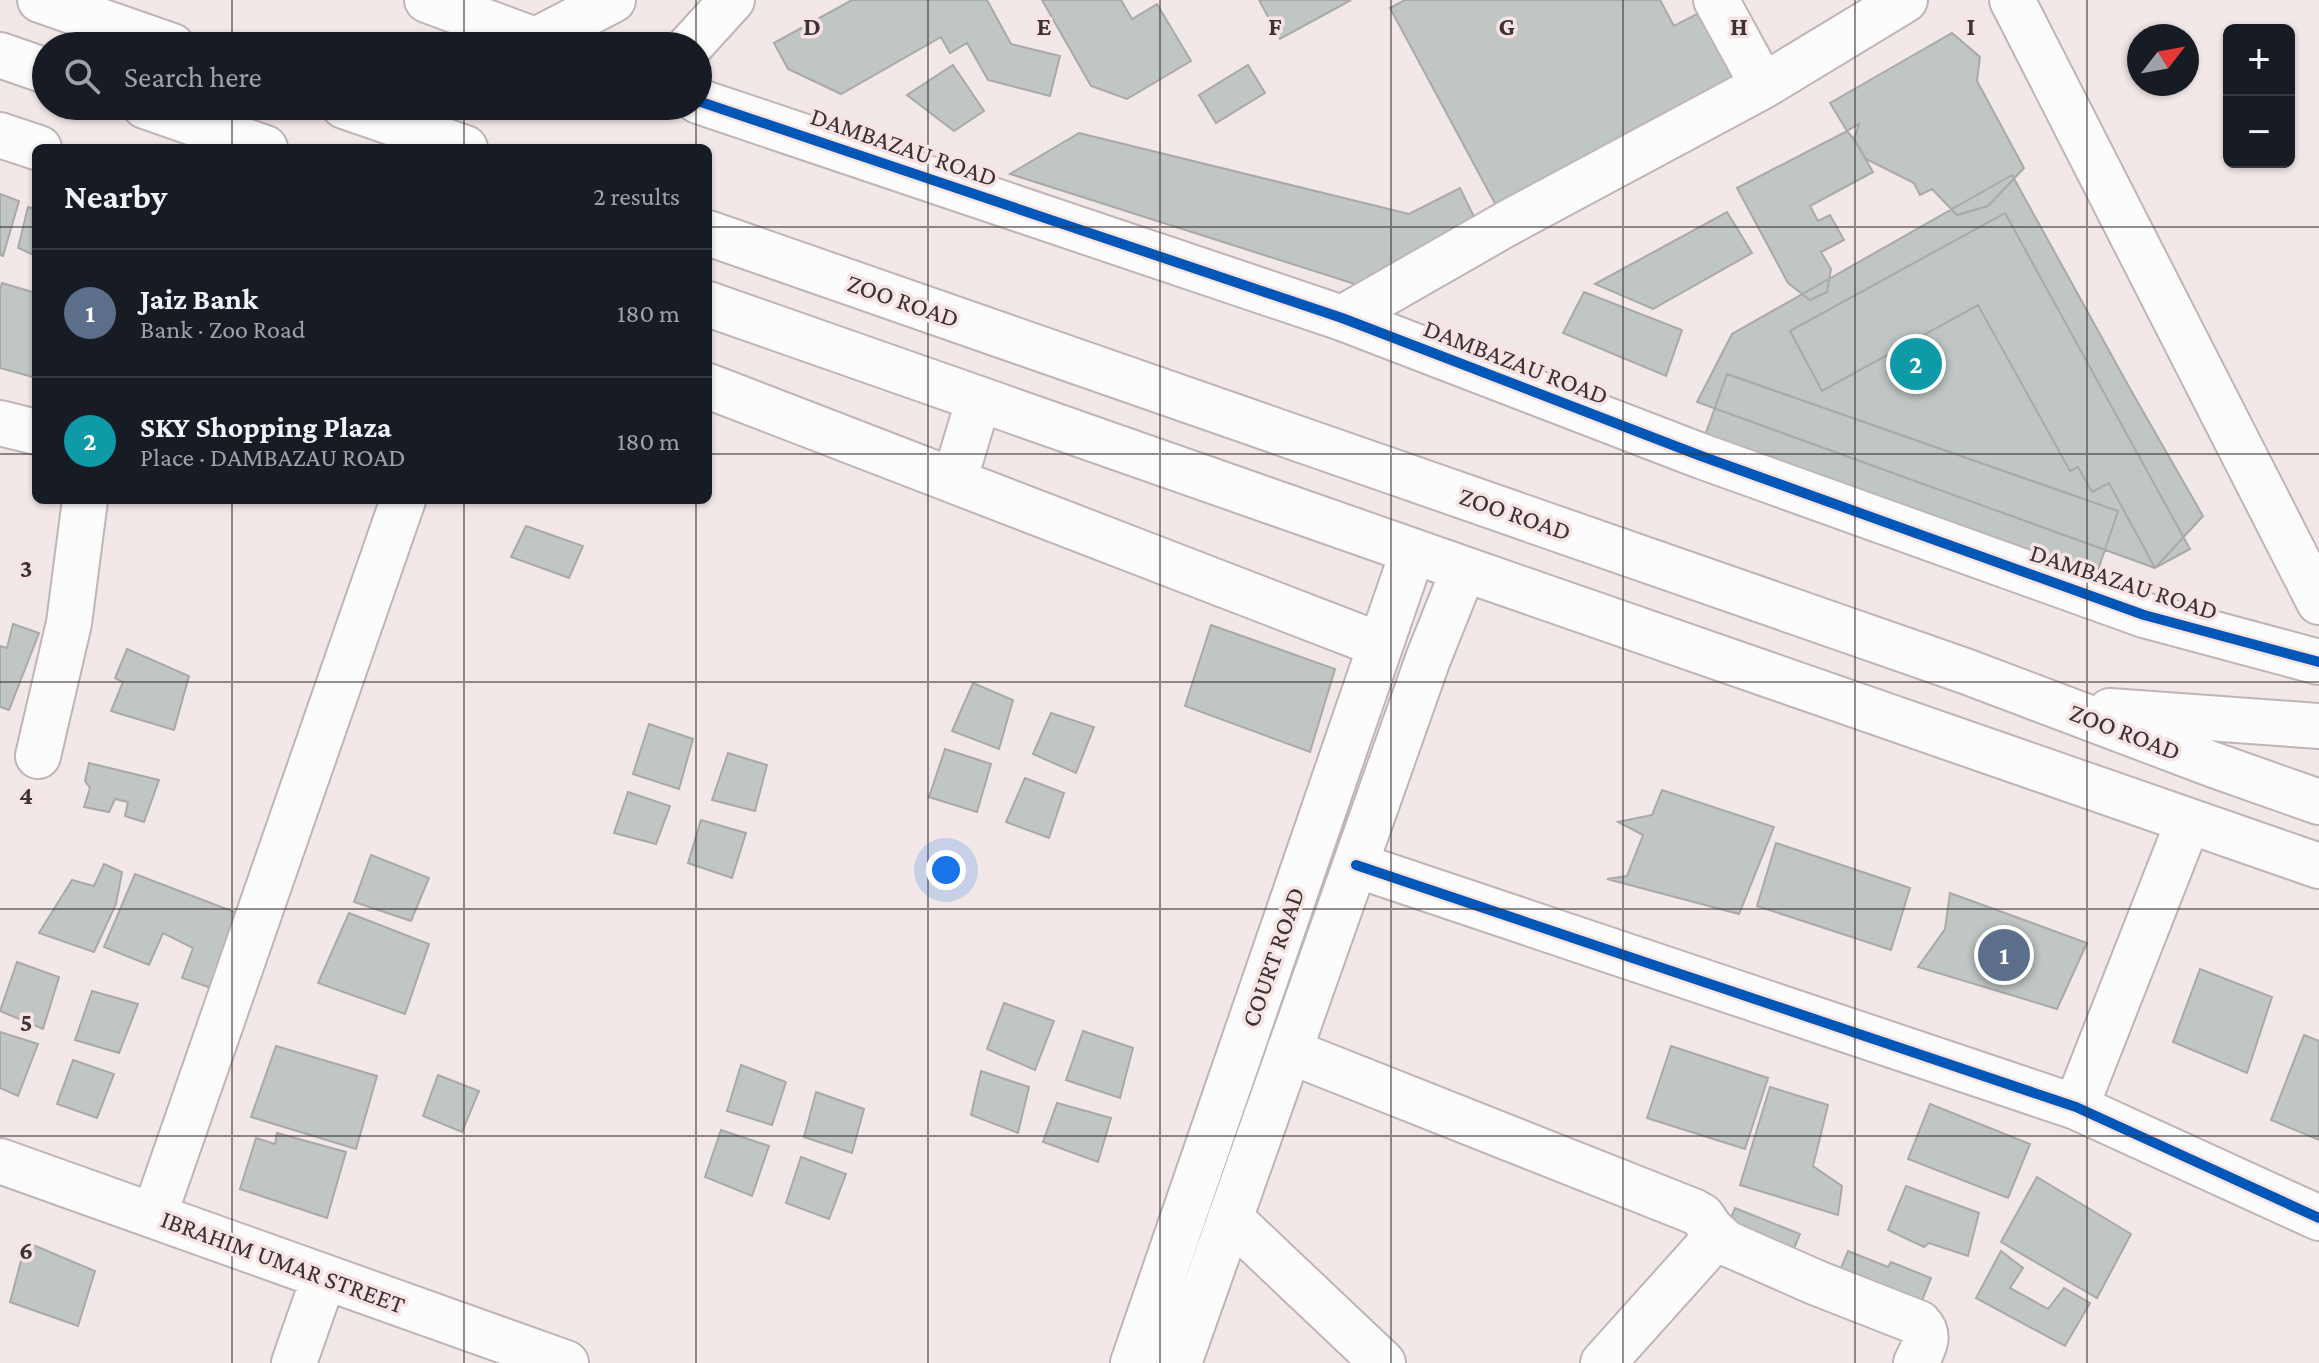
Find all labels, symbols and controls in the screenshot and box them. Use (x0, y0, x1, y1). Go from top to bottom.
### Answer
text: D (803, 12, 821, 41)
text: E (1037, 12, 1052, 41)
text: F (1268, 12, 1282, 41)
text: G (1499, 12, 1515, 41)
text: H (1730, 12, 1748, 41)
text: I (1967, 12, 1975, 41)
north arrow (2127, 24, 2199, 96)
map controls (2223, 24, 2295, 168)
button: + (2223, 24, 2295, 96)
search box (32, 32, 712, 120)
icon: search (60, 54, 104, 98)
text: Search here (124, 60, 262, 93)
button: − (2223, 96, 2295, 168)
street label: DAMBAZAU ROAD (807, 101, 1001, 193)
text: Nearby (64, 178, 167, 215)
text: 2 results (593, 182, 680, 211)
street label: ZOO ROAD (843, 268, 963, 334)
text: Jaiz Bank (140, 282, 258, 315)
text: 1 (85, 299, 95, 328)
text: 180 m (617, 299, 680, 328)
street label: DAMBAZAU ROAD (1419, 313, 1613, 411)
text: Bank · Zoo Road (140, 315, 306, 344)
pin: 2 (1890, 334, 1942, 394)
text: SKY Shopping Plaza (140, 410, 392, 443)
text: 2 (83, 427, 97, 456)
text: 180 m (617, 427, 680, 456)
text: Place · DAMBAZAU ROAD (140, 443, 406, 472)
street label: ZOO ROAD (1455, 481, 1575, 547)
street label: DAMBAZAU ROAD (2027, 538, 2221, 626)
text: 3 (20, 554, 32, 583)
street label: ZOO ROAD (2065, 698, 2185, 766)
text: 4 (19, 781, 33, 810)
your location (926, 850, 966, 890)
street label: COURT ROAD (1236, 883, 1310, 1031)
pin: 1 (1978, 925, 2030, 985)
text: 5 (20, 1008, 32, 1037)
street label: IBRAHIM UMAR STREET (157, 1204, 409, 1320)
text: 6 (19, 1236, 33, 1265)

